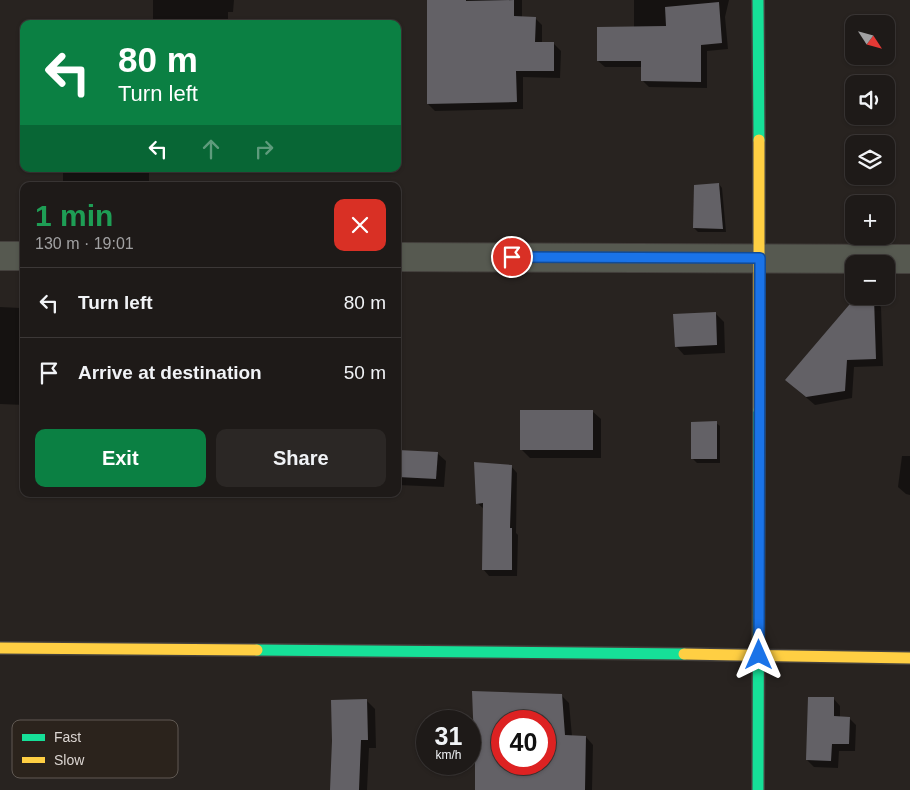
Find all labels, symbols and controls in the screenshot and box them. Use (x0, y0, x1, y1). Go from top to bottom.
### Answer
north arrow (845, 15, 895, 65)
map controls (845, 15, 895, 305)
icon: left (35, 40, 100, 105)
text: 80 m (118, 40, 198, 79)
button: sound (845, 75, 895, 125)
text: Turn left (118, 81, 198, 106)
icon: left (144, 135, 172, 163)
icon: ahead (197, 135, 225, 163)
icon: right (250, 135, 278, 163)
button: layers (845, 135, 895, 185)
button: + (845, 195, 895, 245)
text: 1 min (35, 199, 113, 232)
button: close (334, 199, 386, 251)
text: 130 m · 19:01 (35, 235, 134, 252)
pin (491, 236, 533, 278)
icon: arrive (498, 243, 526, 271)
button: − (845, 255, 895, 305)
icon: left (35, 289, 63, 317)
text: Turn left (78, 292, 153, 313)
text: 80 m (344, 292, 386, 313)
icon: arrive (35, 359, 63, 387)
text: Arrive at destination (78, 362, 262, 383)
text: 50 m (344, 362, 386, 383)
button: Exit (35, 429, 206, 487)
button: Share (216, 429, 386, 487)
position arrow (732, 628, 784, 680)
speed limit sign: 40 (491, 710, 556, 775)
legend (12, 720, 178, 778)
text: 31 (435, 722, 462, 750)
text: Fast (54, 729, 81, 745)
text: km/h (435, 748, 462, 762)
text: Slow (54, 752, 85, 768)

